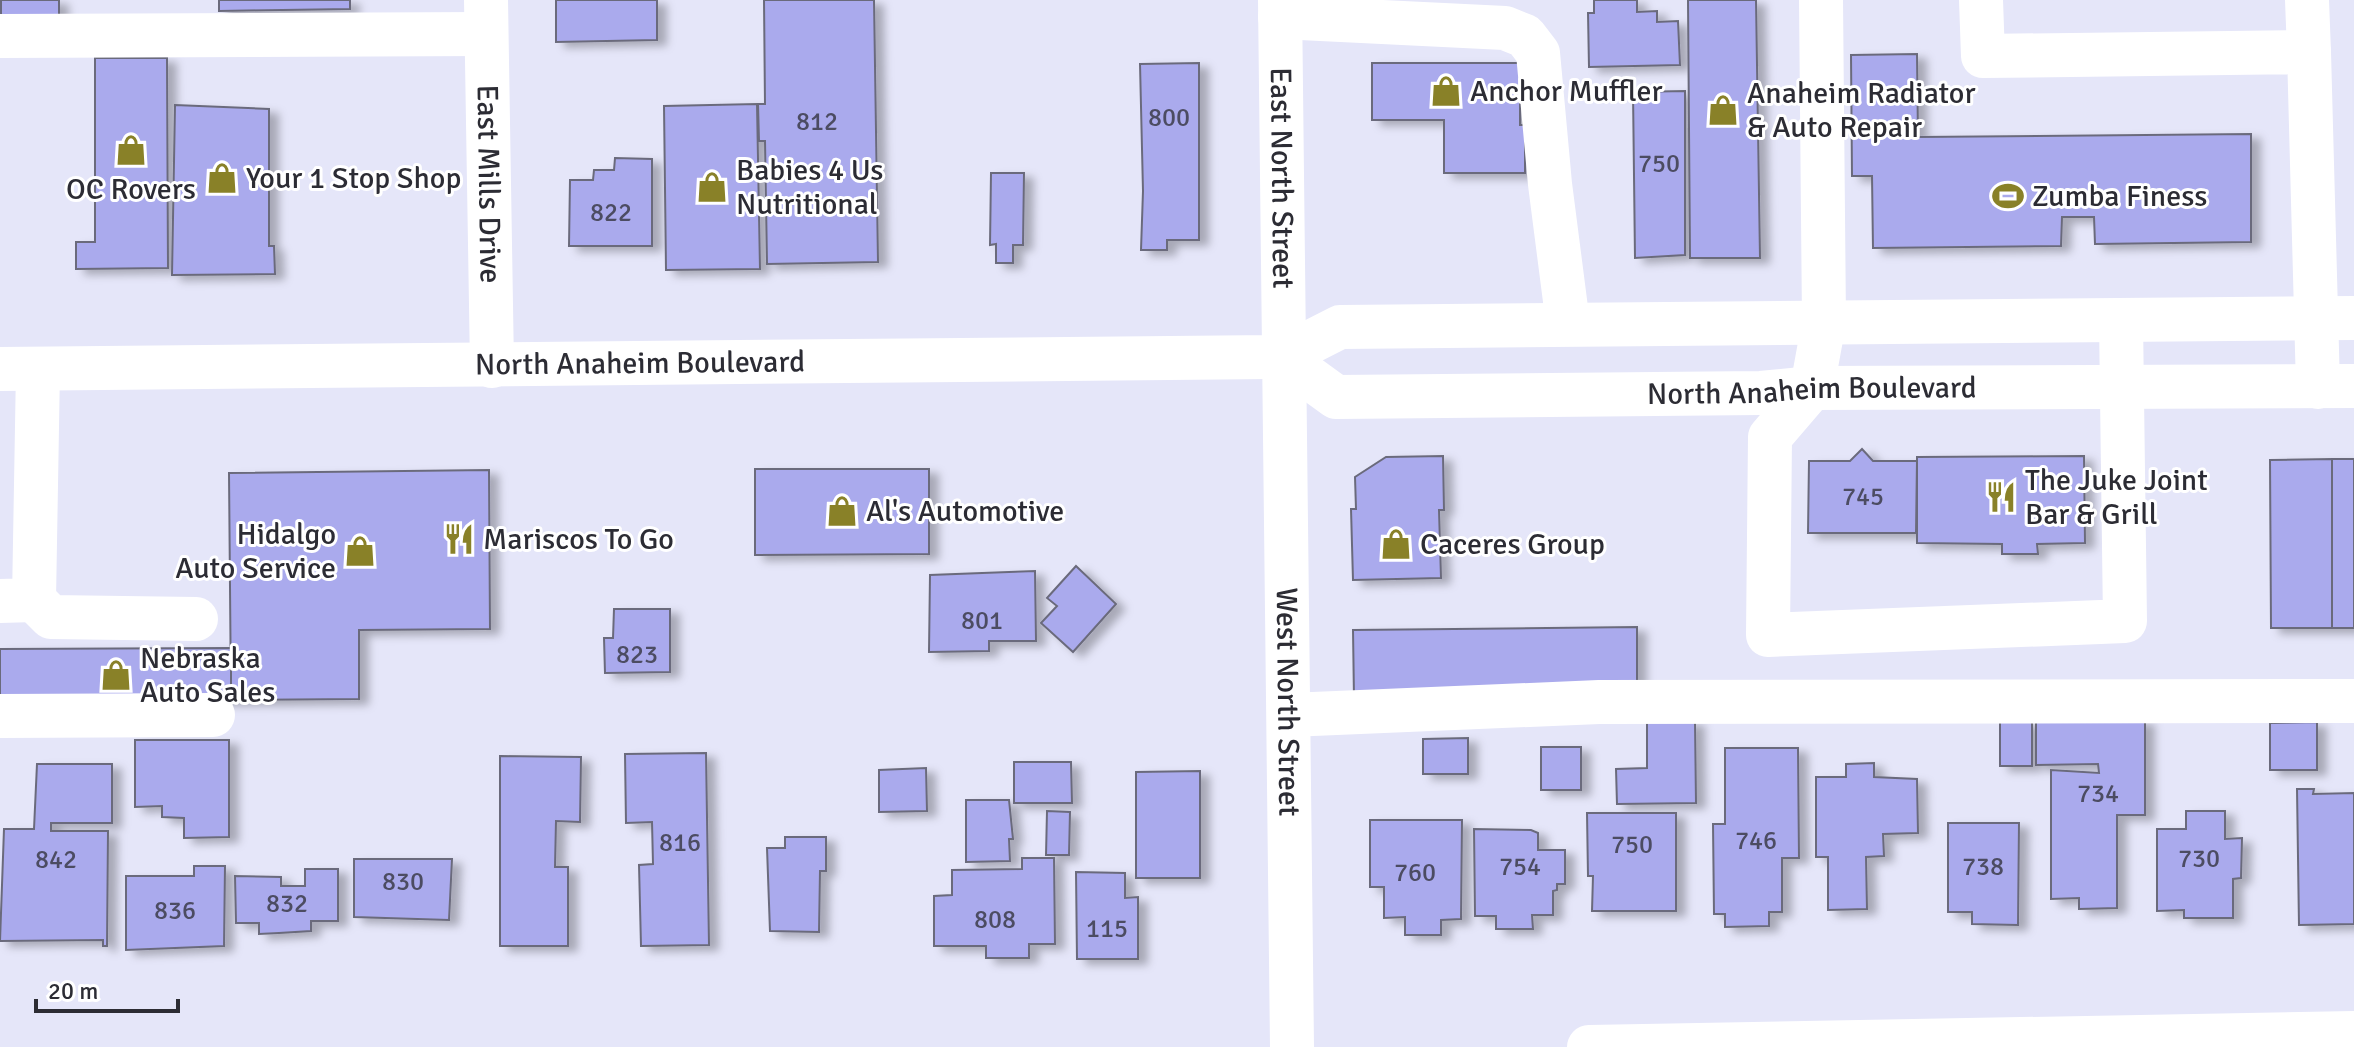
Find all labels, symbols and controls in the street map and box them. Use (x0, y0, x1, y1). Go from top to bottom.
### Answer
street label: East North Street (1262, 67, 1302, 289)
place label: Anchor Muffler (1470, 73, 1662, 110)
shop icon: Anchor Muffler (1429, 74, 1463, 108)
place label: Anaheim Radiator & Auto Repair (1747, 75, 1975, 146)
street label: East Mills Drive (469, 84, 509, 284)
shop icon: Anaheim Radiator & Auto Repair (1706, 93, 1740, 127)
house number: 800 (1148, 102, 1190, 134)
house number: 812 (796, 106, 838, 138)
shop icon: OC Rovers (114, 133, 148, 167)
house number: 750 (1638, 148, 1680, 180)
place label: Babies 4 Us Nutritional (736, 152, 883, 223)
place label: Your 1 Stop Shop (246, 160, 461, 197)
shop icon: Your 1 Stop Shop (205, 161, 239, 195)
shop icon: Babies 4 Us Nutritional (695, 170, 729, 204)
place label: OC Rovers (66, 171, 196, 208)
place label: Zumba Finess (2032, 178, 2207, 215)
sports icon: Zumba Finess (1991, 179, 2025, 213)
house number: 822 (590, 197, 632, 229)
street label: North Anaheim Boulevard (475, 343, 805, 383)
street label: North Anaheim Boulevard (1647, 369, 1977, 413)
place label: The Juke Joint Bar & Grill (2025, 462, 2208, 533)
restaurant icon: The Juke Joint Bar & Grill (1984, 480, 2018, 514)
house number: 745 (1842, 481, 1884, 513)
place label: Al's Automotive (866, 493, 1064, 530)
shop icon: Al's Automotive (825, 494, 859, 528)
place label: Hidalgo Auto Service (175, 516, 336, 587)
place label: Mariscos To Go (483, 521, 674, 558)
restaurant icon: Mariscos To Go (442, 522, 476, 556)
place label: Caceres Group (1420, 526, 1605, 563)
shop icon: Caceres Group (1379, 527, 1413, 561)
shop icon: Hidalgo Auto Service (343, 534, 377, 568)
street label: West North Street (1268, 587, 1308, 817)
house number: 801 (961, 605, 1003, 637)
house number: 823 (616, 639, 658, 671)
place label: Nebraska Auto Sales (140, 640, 275, 711)
shop icon: Nebraska Auto Sales (99, 658, 133, 692)
house number: 734 (2077, 778, 2119, 810)
house number: 746 (1735, 825, 1777, 857)
house number: 816 (659, 827, 701, 859)
house number: 750 (1611, 829, 1653, 861)
house number: 730 (2178, 843, 2220, 875)
house number: 842 (35, 844, 77, 876)
house number: 754 (1499, 851, 1541, 883)
house number: 738 (1962, 851, 2004, 883)
house number: 760 (1394, 857, 1436, 889)
house number: 830 (382, 866, 424, 898)
house number: 832 (266, 888, 308, 920)
house number: 836 (154, 895, 196, 927)
house number: 808 (974, 904, 1016, 936)
house number: 115 (1086, 913, 1128, 945)
scale bar (36, 963, 178, 1013)
text: 20 m (48, 976, 98, 1006)

